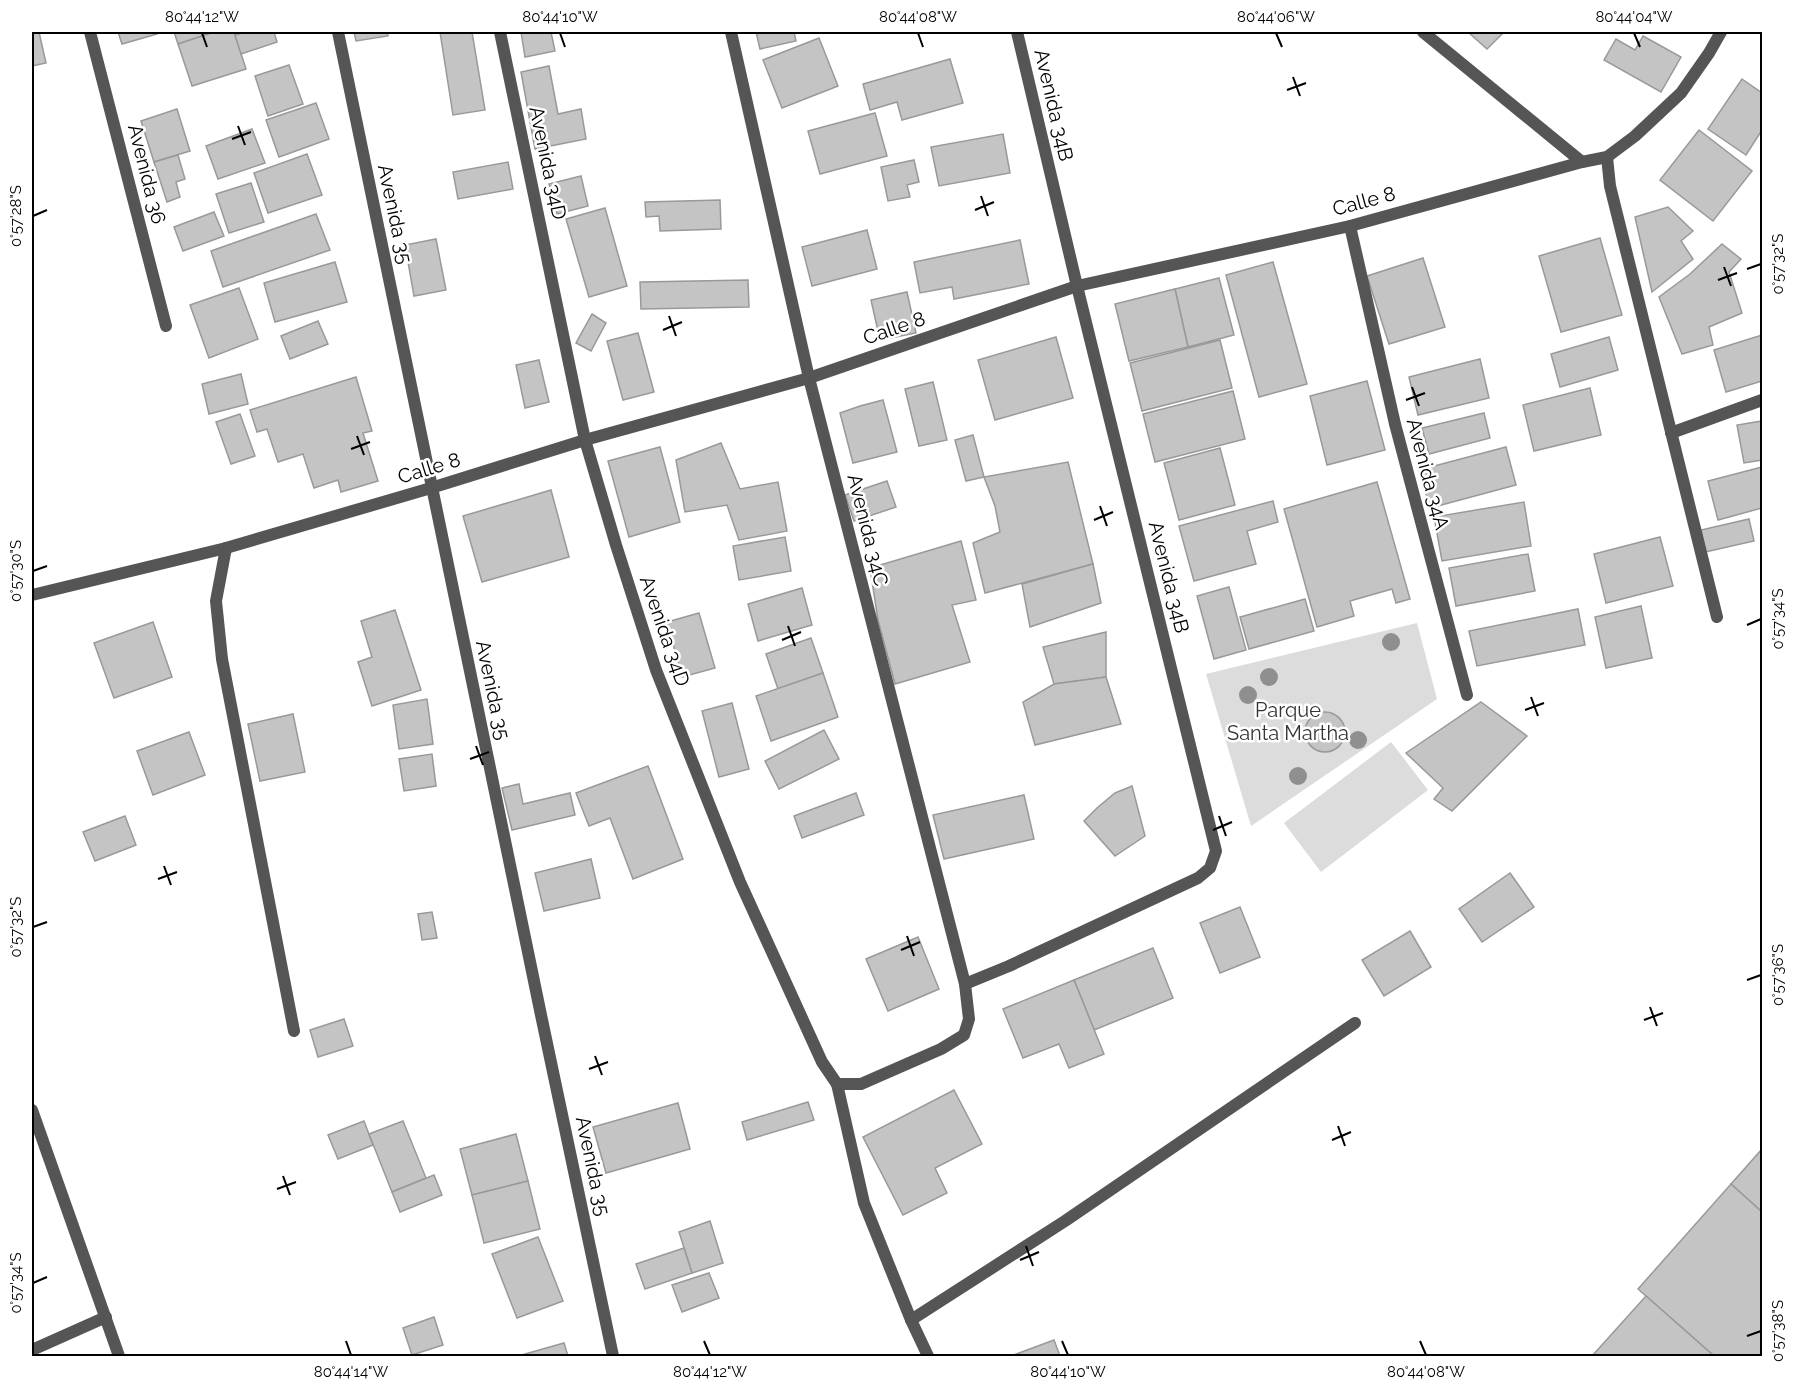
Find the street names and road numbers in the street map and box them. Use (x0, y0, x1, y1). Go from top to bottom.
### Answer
street label: Avenida 34B (1029, 47, 1079, 163)
street label: Avenida 34D (524, 104, 572, 222)
street label: Avenida 36 (123, 122, 171, 226)
street label: Avenida 35 (373, 162, 417, 266)
street label: Calle 8 (1330, 181, 1398, 221)
street label: Calle 8 (860, 306, 928, 350)
street label: Avenida 34A (1402, 416, 1455, 533)
street label: Calle 8 (395, 447, 463, 489)
street label: Avenida 34C (842, 471, 894, 589)
street label: Avenida 34B (1144, 519, 1194, 635)
street label: Avenida 34D (635, 573, 695, 689)
street label: Avenida 35 (471, 638, 515, 742)
street label: Avenida 35 (571, 1114, 615, 1218)

